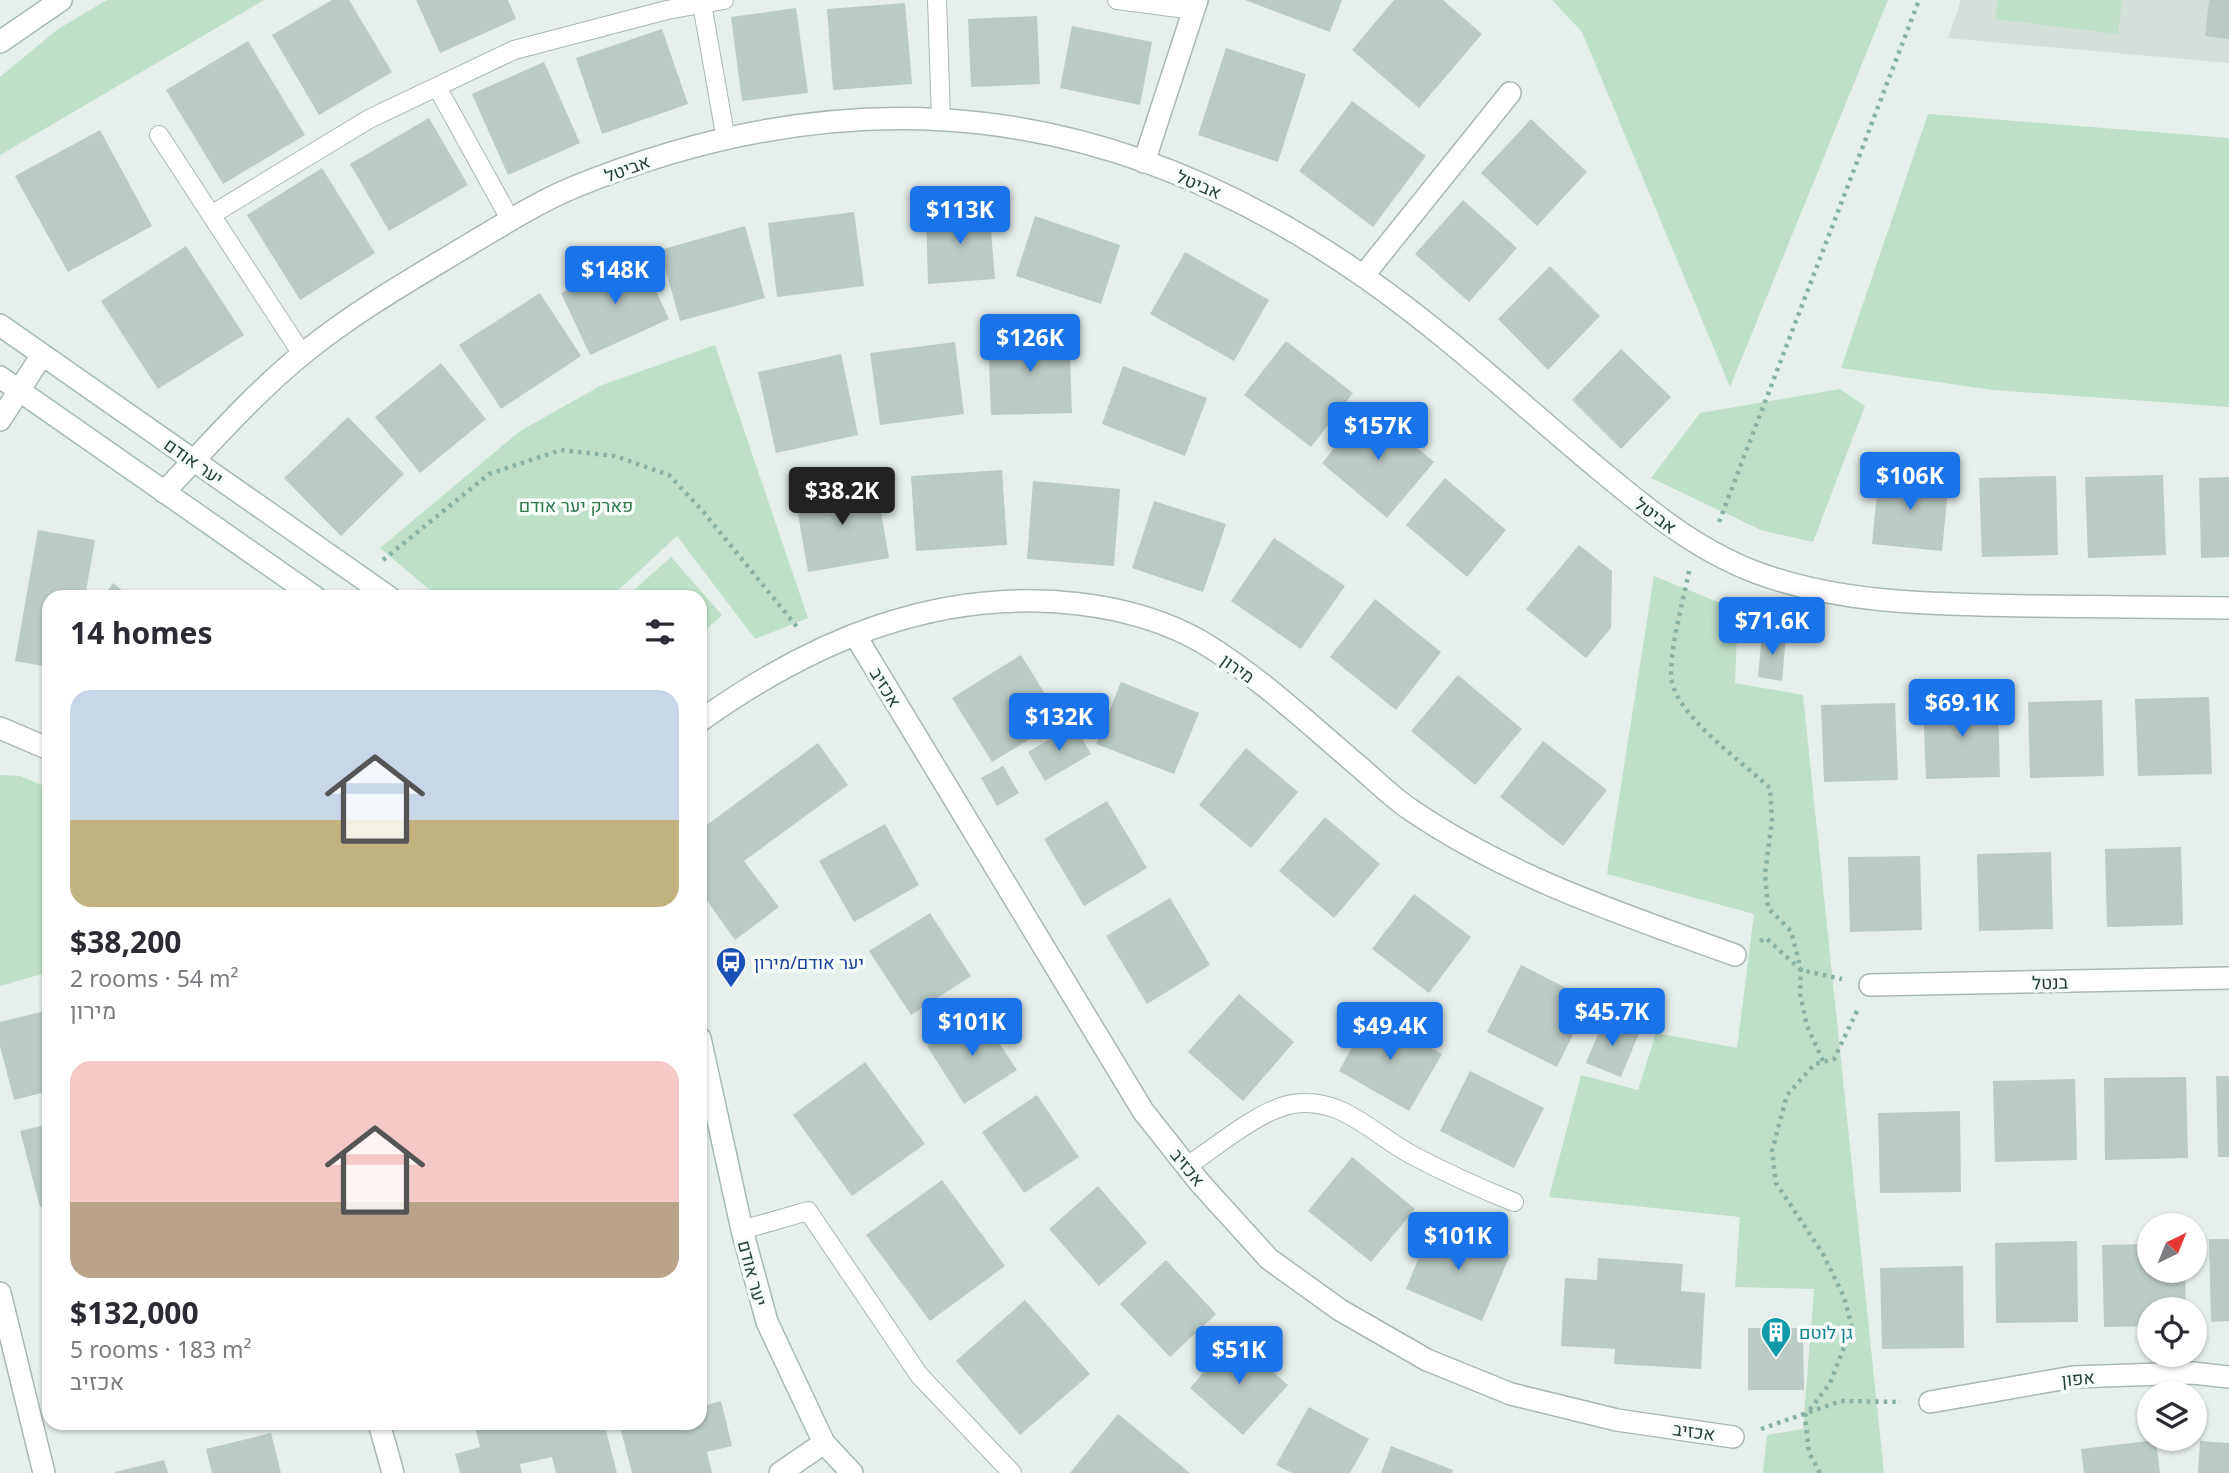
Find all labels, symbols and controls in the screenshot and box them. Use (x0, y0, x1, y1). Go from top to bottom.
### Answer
street label: אביטל (601, 149, 653, 187)
street label: אביטל (1173, 164, 1225, 204)
pin: $113K (911, 187, 1009, 246)
text: $113K (926, 193, 994, 225)
pin: $148K (566, 246, 664, 306)
text: $148K (581, 253, 649, 285)
pin: $126K (981, 314, 1079, 374)
text: $126K (996, 321, 1064, 353)
pin: $157K (1329, 402, 1427, 462)
text: $157K (1344, 409, 1412, 441)
street label: יער אודם (160, 432, 228, 490)
pin: $106K (1861, 452, 1959, 512)
text: $106K (1876, 459, 1944, 491)
pin: $38.2K (785, 468, 899, 527)
text: $38.2K (805, 474, 879, 506)
street label: אביטל (1630, 491, 1682, 539)
park label: פארק יער אודם (519, 493, 633, 517)
pin: $71.6K (1715, 598, 1829, 657)
text: $71.6K (1735, 604, 1809, 636)
text: 14 homes (70, 612, 213, 653)
icon: filters (641, 613, 679, 651)
street label: מירון (1216, 648, 1260, 688)
street label: אכזיב (865, 663, 907, 711)
pin: $69.1K (1905, 680, 2019, 739)
text: $69.1K (1925, 686, 1999, 718)
pin: $132K (1010, 694, 1108, 753)
text: $132K (1025, 700, 1093, 732)
icon: home (312, 736, 438, 862)
text: $38,200 (70, 921, 182, 962)
bus stop icon: יער אודם/מירון (714, 945, 748, 989)
place label: יער אודם/מירון (754, 950, 864, 974)
text: 2 rooms · 54 m² (70, 962, 239, 994)
street label: בנטל (2032, 970, 2069, 994)
pin: $45.7K (1555, 988, 1669, 1048)
text: מירון (70, 994, 116, 1026)
text: $45.7K (1575, 995, 1649, 1027)
pin: $101K (923, 998, 1021, 1058)
pin: $49.4K (1333, 1002, 1447, 1062)
text: $101K (938, 1005, 1006, 1037)
text: $49.4K (1353, 1009, 1427, 1041)
icon: home (312, 1107, 438, 1233)
street label: אכזיב (1165, 1143, 1211, 1191)
pin: $101K (1409, 1212, 1507, 1272)
north arrow (2137, 1213, 2207, 1283)
map controls (2137, 1213, 2207, 1451)
text: $101K (1424, 1219, 1492, 1251)
street label: יער אודם (733, 1238, 773, 1308)
text: $132,000 (70, 1292, 199, 1333)
button: locate (2137, 1297, 2207, 1367)
building icon: גן לוטם (1759, 1315, 1793, 1359)
place label: גן לוטם (1799, 1320, 1853, 1344)
pin: $51K (1198, 1326, 1280, 1386)
text: 5 rooms · 183 m² (70, 1333, 252, 1365)
text: $51K (1212, 1333, 1266, 1365)
text: אכזיב (70, 1365, 124, 1397)
street label: אפון (2060, 1365, 2096, 1391)
button: layers (2137, 1381, 2207, 1451)
street label: אכזיב (1671, 1416, 1717, 1446)

